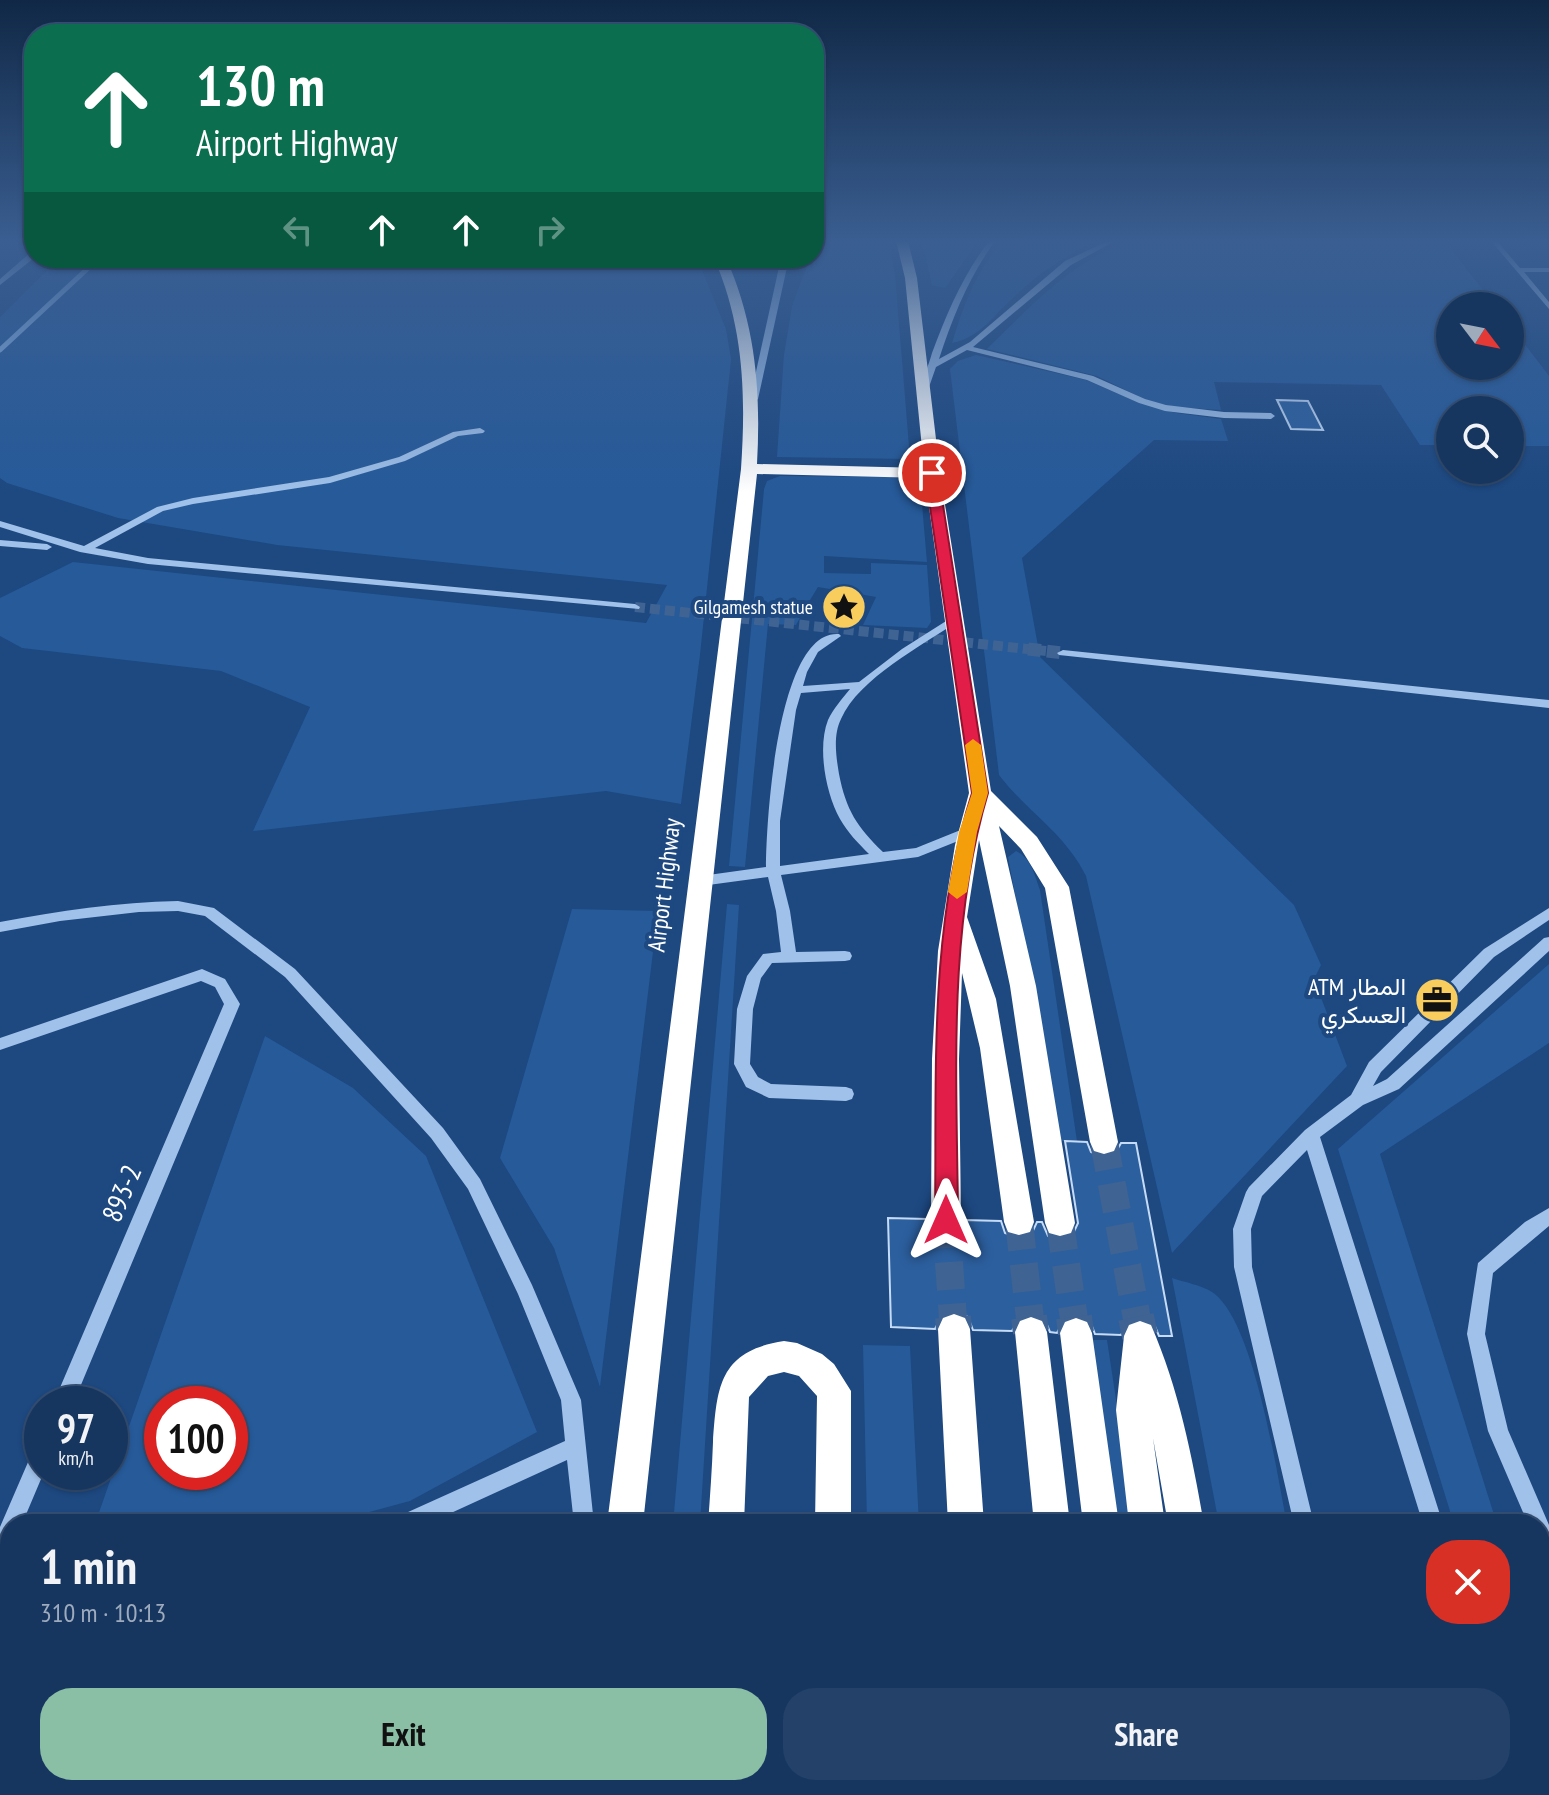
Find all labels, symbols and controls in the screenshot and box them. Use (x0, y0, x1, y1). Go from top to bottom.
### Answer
text: 130 m (196, 49, 325, 121)
icon: ahead (64, 56, 168, 160)
text: Airport Highway (196, 119, 398, 166)
icon: left (276, 208, 320, 252)
icon: ahead (360, 208, 404, 252)
icon: ahead (444, 208, 488, 252)
icon: right (528, 208, 572, 252)
north arrow (1436, 292, 1524, 380)
map controls (1436, 292, 1524, 484)
button: search (1436, 396, 1524, 484)
pin (898, 439, 966, 507)
icon: arrive (910, 451, 954, 495)
place icon: Gilgamesh statue (820, 583, 868, 631)
place label: Gilgamesh statue (694, 594, 813, 620)
street label: Airport Highway (640, 816, 688, 954)
place label: ATM المطار العسكري (1308, 971, 1406, 1034)
office icon: ATM المطار العسكري (1413, 976, 1461, 1024)
street label: 893-2 (93, 1159, 149, 1227)
position arrow (904, 1178, 988, 1262)
speed limit sign: 100 (144, 1386, 248, 1490)
text: 97 (57, 1402, 95, 1454)
text: km/h (58, 1445, 94, 1471)
text: 1 min (40, 1535, 137, 1597)
button: close (1426, 1540, 1510, 1624)
text: 310 m · 10:13 (40, 1596, 166, 1629)
button: Exit (40, 1688, 767, 1780)
button: Share (783, 1688, 1510, 1780)

